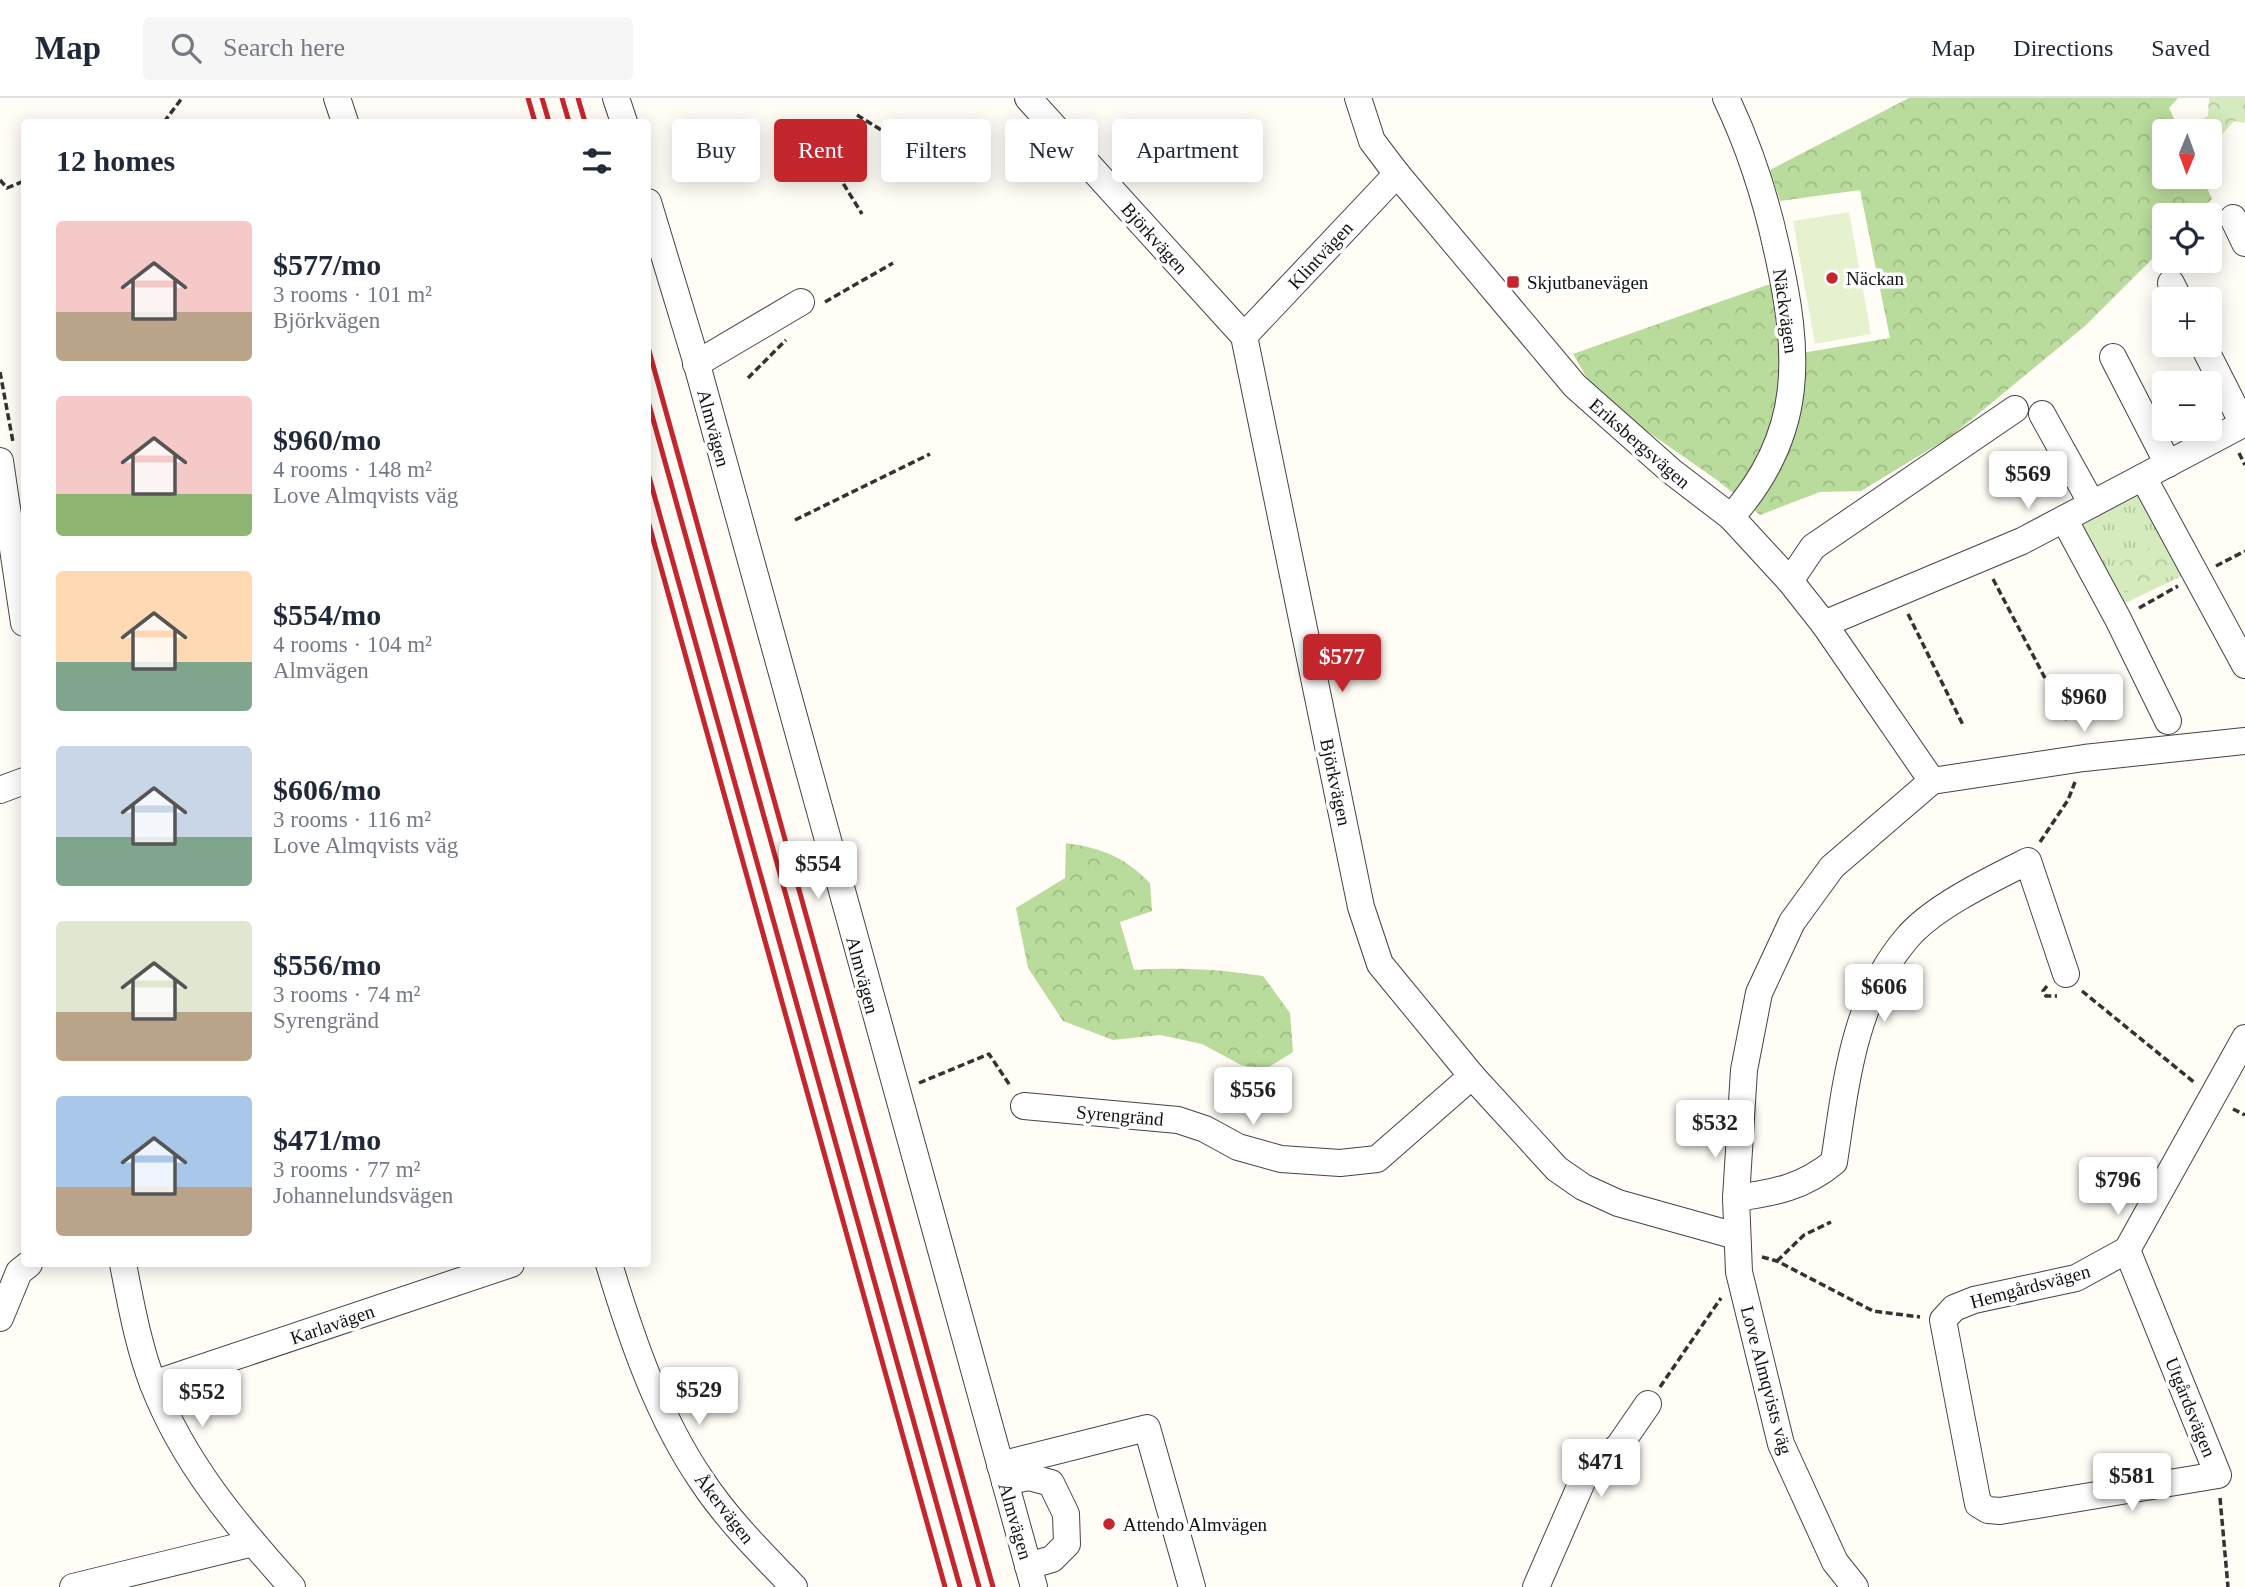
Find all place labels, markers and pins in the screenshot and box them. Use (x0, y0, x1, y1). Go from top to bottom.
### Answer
place label: Näckan (1846, 268, 1905, 289)
marker: Näckan (1824, 270, 1840, 286)
place label: Skjutbanevägen (1527, 272, 1649, 293)
marker: Skjutbanevägen (1505, 274, 1521, 290)
pin: $569 (1987, 452, 2069, 511)
pin: $577 (1301, 634, 1383, 694)
pin: $960 (2043, 674, 2125, 734)
pin: $554 (777, 842, 859, 901)
pin: $606 (1843, 964, 1925, 1024)
pin: $556 (1212, 1068, 1294, 1127)
pin: $532 (1674, 1100, 1756, 1160)
pin: $796 (2077, 1158, 2159, 1217)
pin: $529 (658, 1368, 740, 1427)
pin: $552 (161, 1370, 243, 1429)
pin: $471 (1560, 1440, 1642, 1499)
pin: $581 (2091, 1454, 2173, 1513)
place label: Attendo Almvägen (1123, 1514, 1268, 1535)
marker: Attendo Almvägen (1101, 1516, 1117, 1532)

